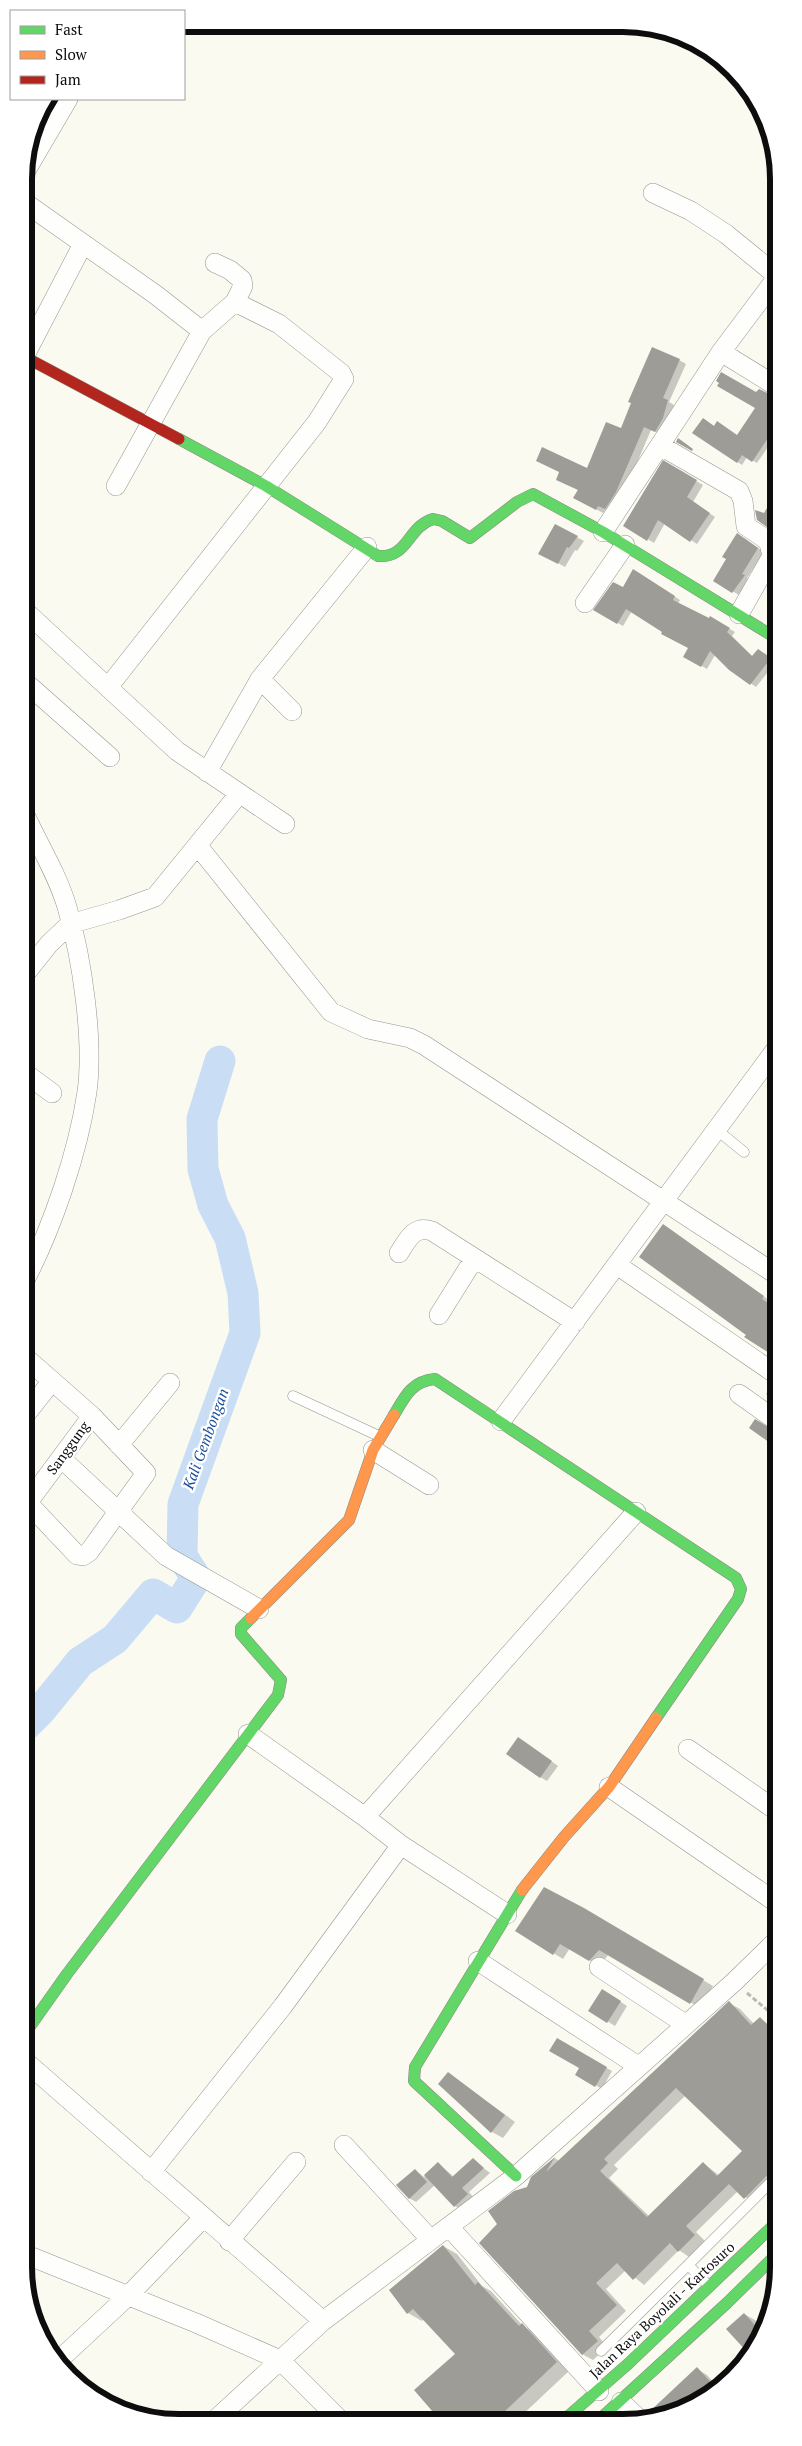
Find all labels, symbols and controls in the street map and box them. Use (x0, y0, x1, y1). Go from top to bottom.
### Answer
legend (10, 10, 185, 100)
text: Fast (55, 19, 83, 39)
text: Slow (55, 44, 88, 64)
text: Jam (55, 69, 81, 89)
water label: Kali Gembongan (177, 1386, 233, 1493)
street label: Sanggung (42, 1417, 94, 1478)
street label: Jalan Raya Boyolali - Kartosuro (585, 2237, 739, 2382)

